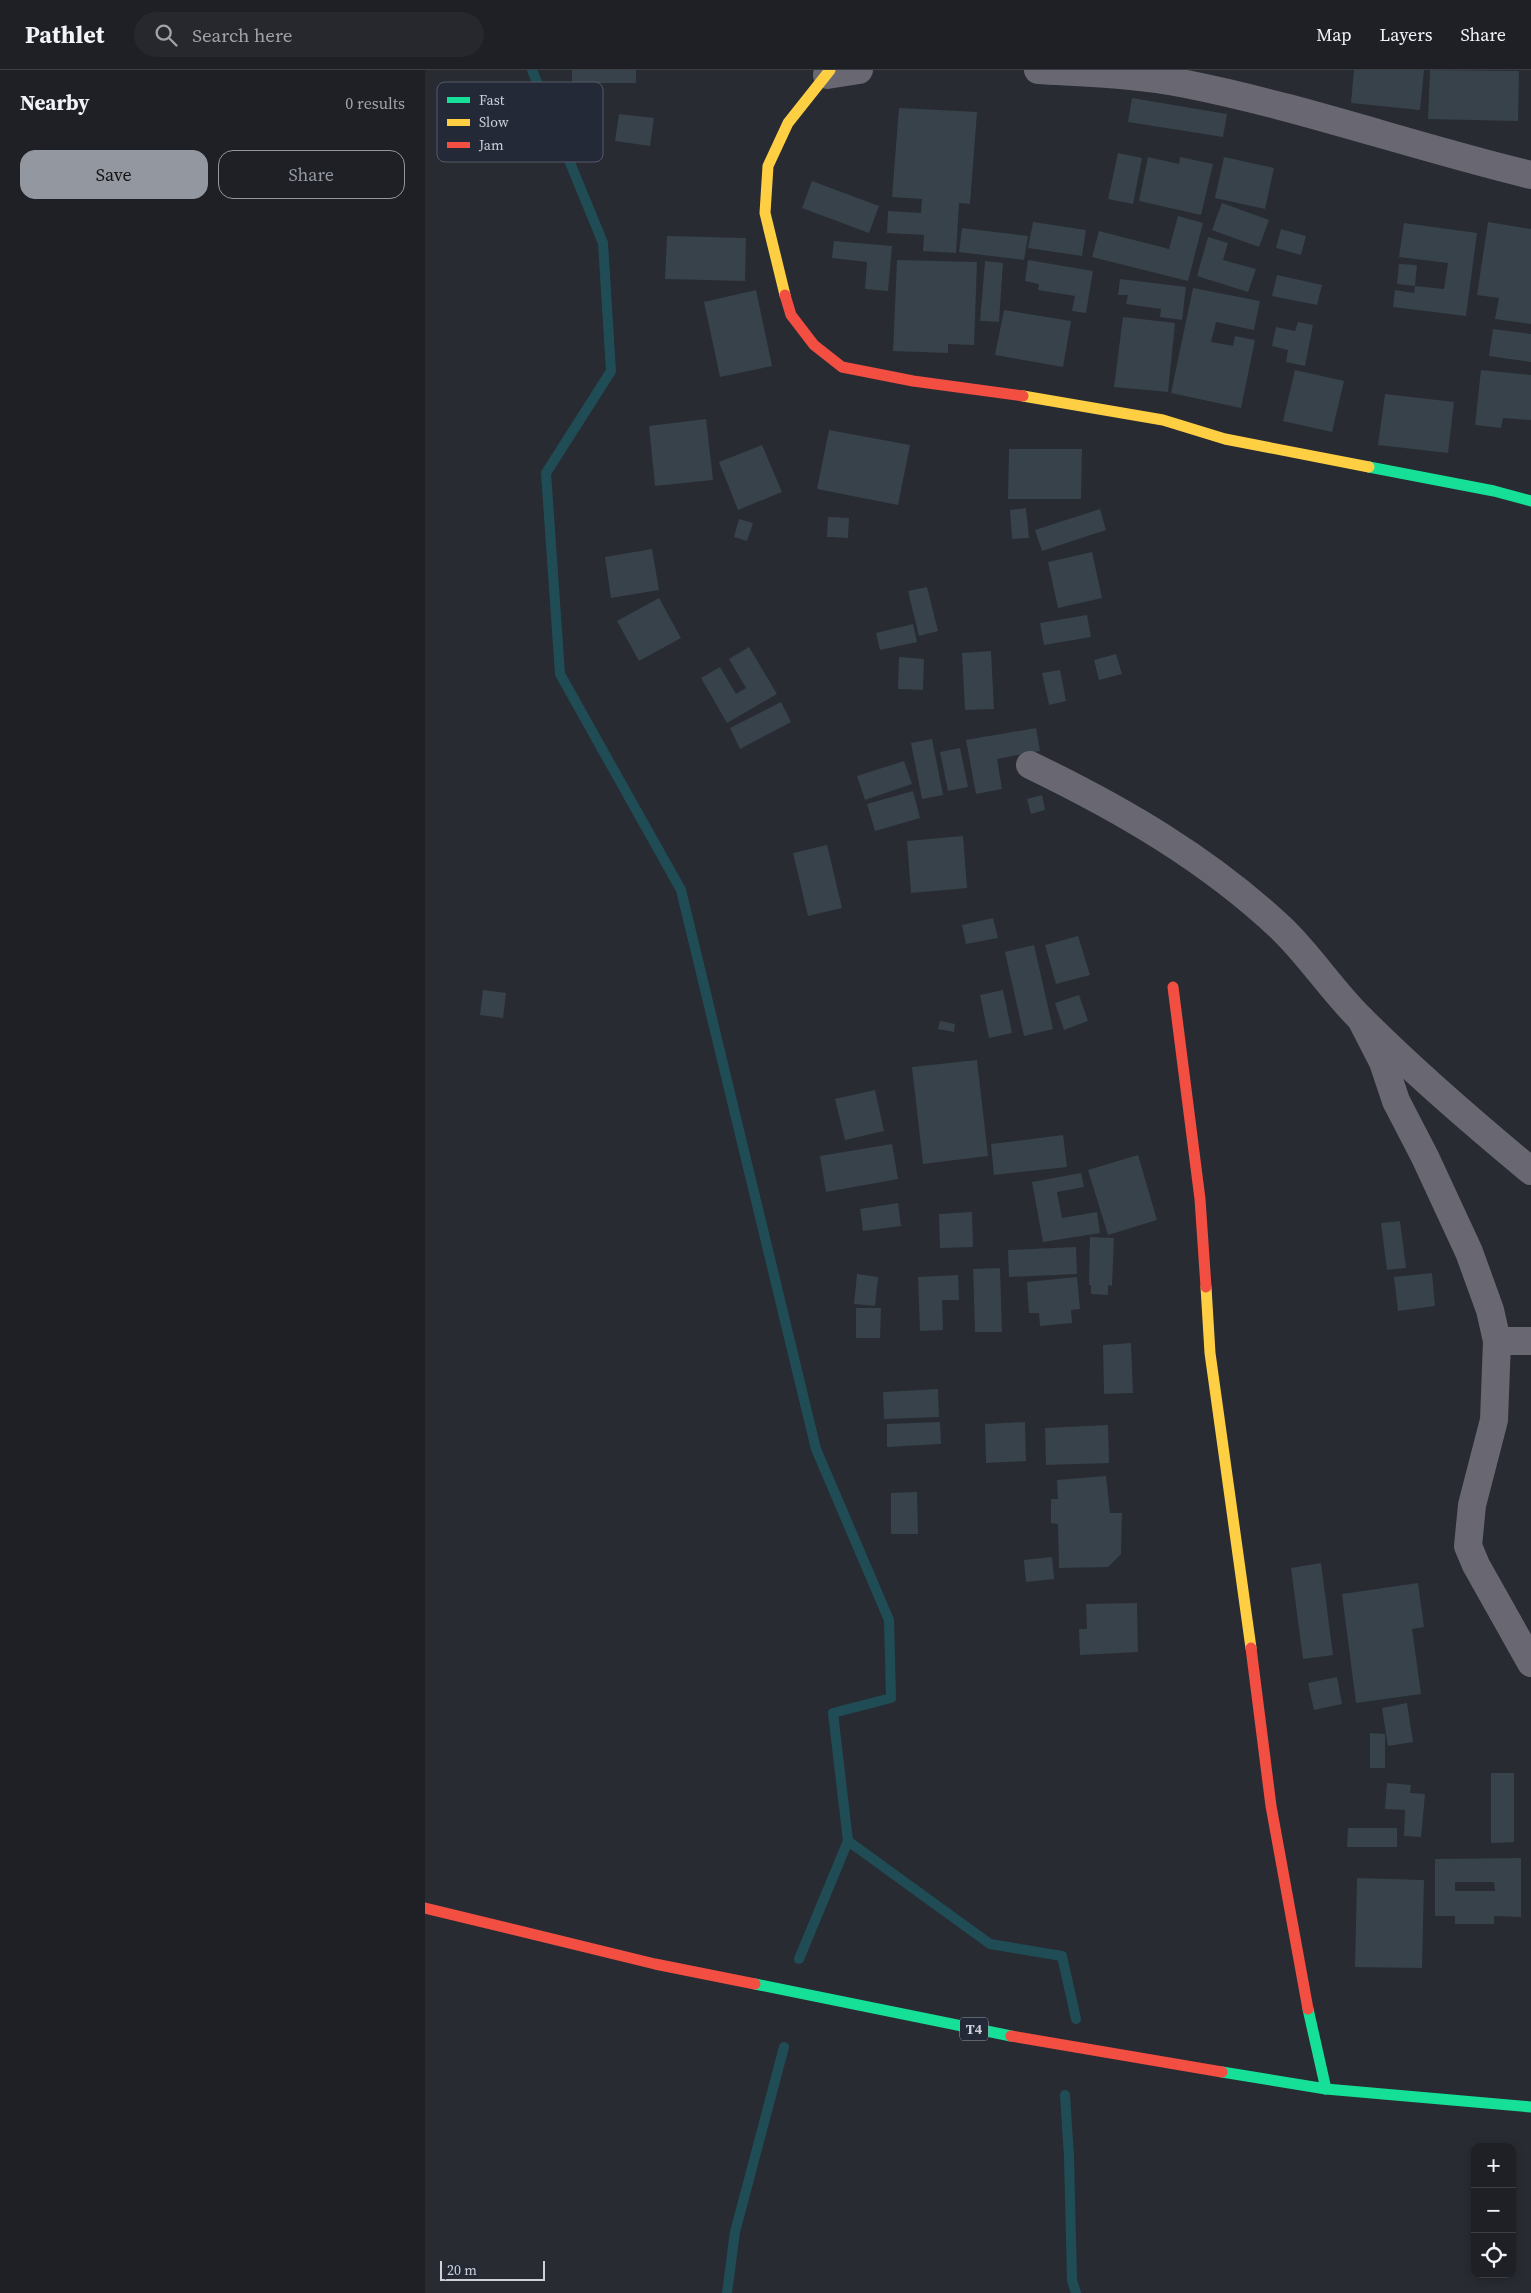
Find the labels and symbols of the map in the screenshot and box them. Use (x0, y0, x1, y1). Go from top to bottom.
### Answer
legend (437, 82, 603, 162)
text: Fast (479, 90, 505, 110)
text: Slow (479, 112, 509, 132)
text: Jam (478, 135, 504, 155)
road number: T4 (960, 2018, 988, 2040)
scale bar (440, 2258, 545, 2281)

